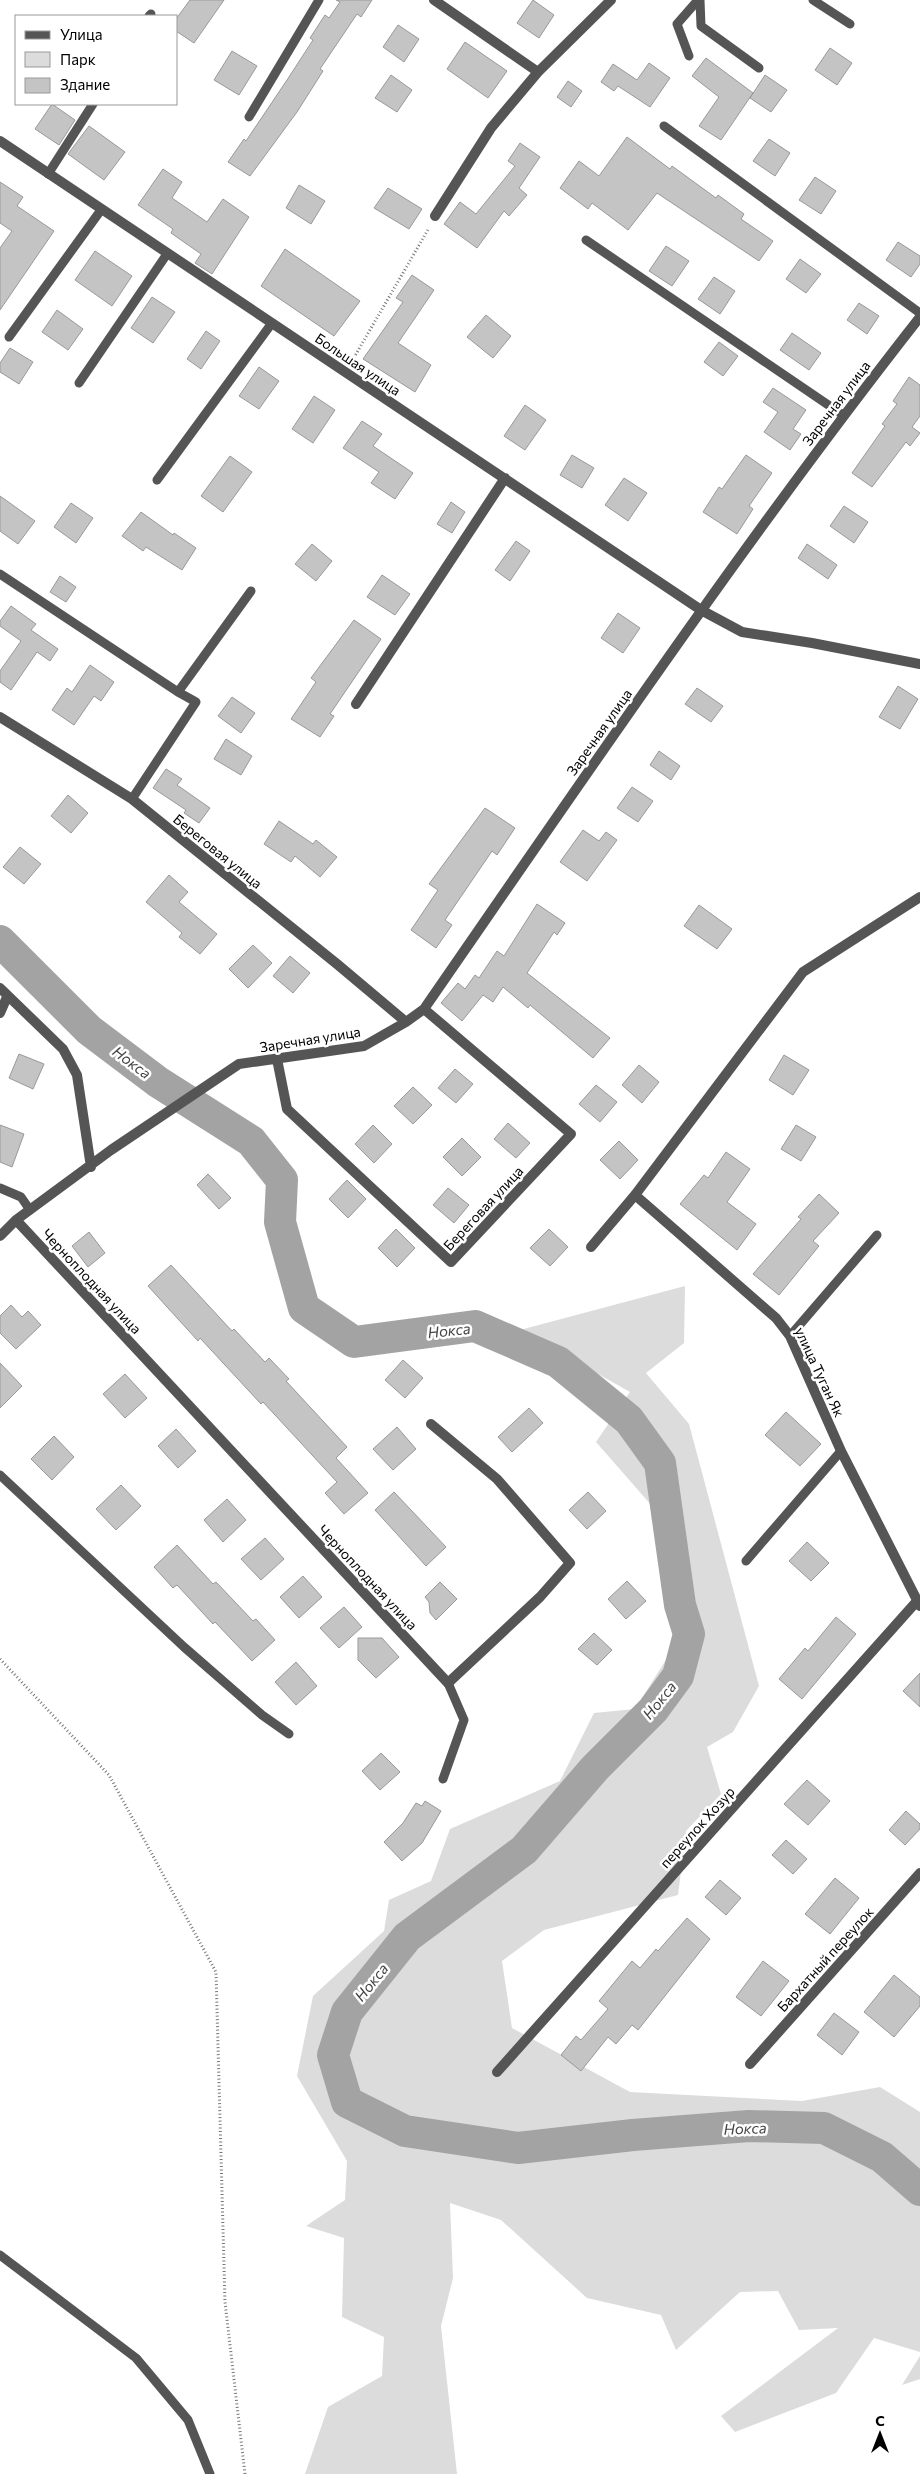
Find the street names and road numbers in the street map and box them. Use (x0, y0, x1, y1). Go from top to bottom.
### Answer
street label: Большая улица (312, 329, 404, 399)
street label: Заречная улица (799, 357, 873, 449)
street label: Заречная улица (563, 685, 635, 779)
street label: Береговая улица (170, 810, 266, 892)
street label: Заречная улица (258, 1023, 362, 1055)
street label: Береговая улица (440, 1162, 526, 1254)
street label: Черноплодная улица (39, 1225, 145, 1337)
street label: улица Туган Як (792, 1324, 848, 1420)
street label: Черноплодная улица (315, 1521, 421, 1633)
street label: переулок Хозур (656, 1783, 738, 1871)
street label: Бархатный переулок (773, 1903, 877, 2015)

